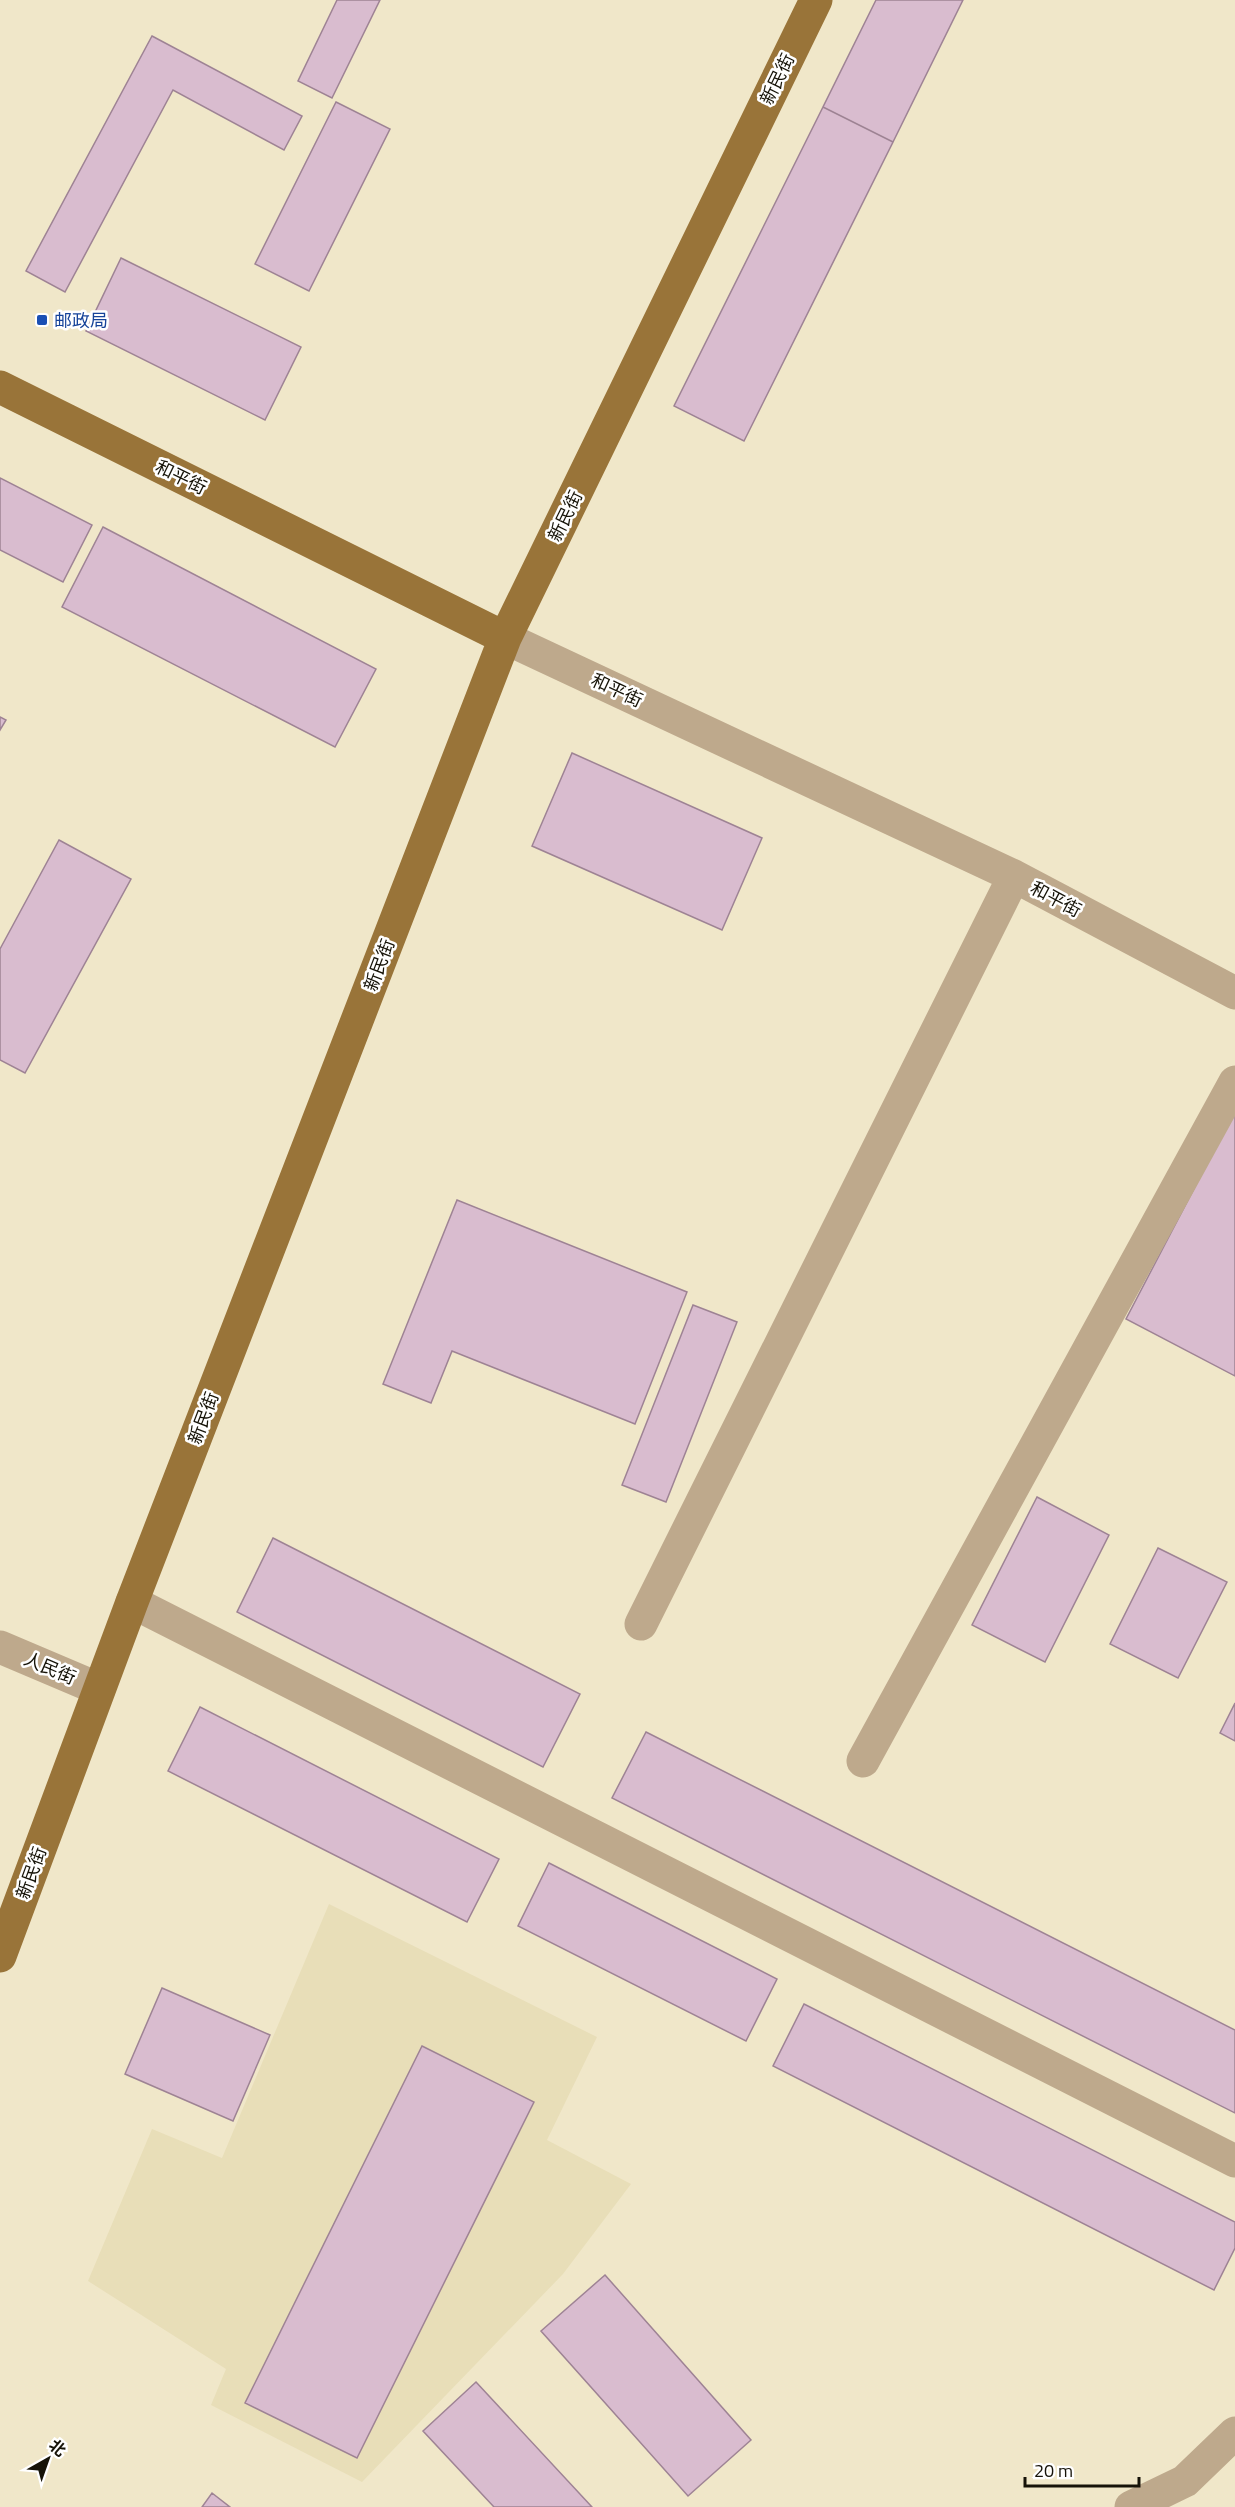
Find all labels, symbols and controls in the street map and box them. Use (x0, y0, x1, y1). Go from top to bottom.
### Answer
street label: 新民街 (753, 49, 801, 109)
place label: 邮政局 (54, 307, 108, 334)
marker: 邮政局 (35, 313, 49, 327)
street label: 和平街 (151, 453, 211, 501)
street label: 新民街 (541, 486, 589, 546)
street label: 和平街 (587, 666, 647, 714)
street label: 和平街 (1026, 874, 1086, 924)
street label: 新民街 (357, 935, 401, 995)
street label: 新民街 (181, 1388, 225, 1448)
street label: 人民街 (20, 1645, 80, 1691)
street label: 新民街 (9, 1843, 53, 1903)
north arrow (18, 2429, 78, 2489)
text: 北 (44, 2433, 71, 2462)
scale bar (1025, 2450, 1139, 2488)
text: 20 m (1034, 2457, 1073, 2484)

